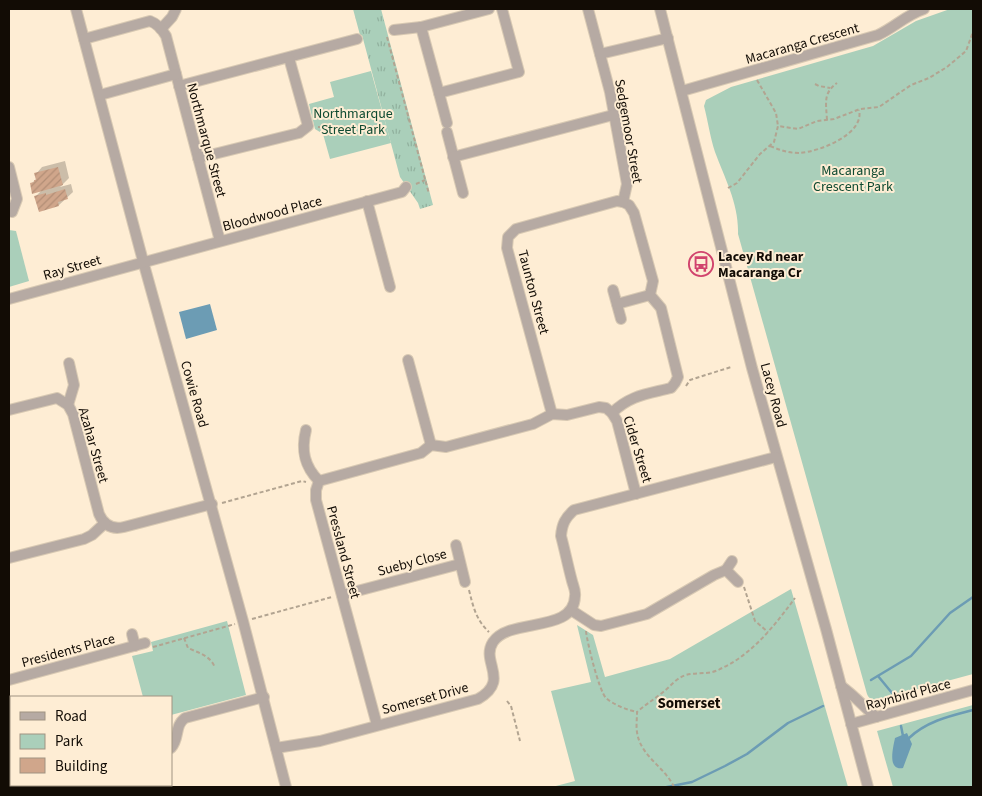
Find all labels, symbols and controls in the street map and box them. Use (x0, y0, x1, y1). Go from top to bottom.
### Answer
street label: Macaranga Crescent (743, 18, 862, 70)
street label: Sedgemoor Street (609, 77, 647, 185)
street label: Northmarque Street (181, 81, 231, 200)
park label: Northmarque Street Park (313, 104, 393, 140)
park label: Macaranga Crescent Park (813, 161, 893, 197)
street label: Bloodwood Place (220, 191, 324, 237)
place label: Lacey Rd near Macaranga Cr (718, 247, 804, 283)
street label: Taunton Street (512, 248, 554, 337)
street label: Ray Street (41, 250, 104, 286)
bus stop icon: Lacey Rd near Macaranga Cr (688, 251, 714, 277)
street label: Cowie Road (175, 358, 213, 430)
street label: Lacey Road (755, 361, 791, 430)
street label: Azahar Street (73, 405, 113, 486)
street label: Cider Street (617, 413, 657, 485)
street label: Pressland Street (321, 504, 365, 601)
street label: Sueby Close (375, 544, 449, 582)
street label: Presidents Place (19, 629, 117, 673)
street label: Raynbird Place (864, 674, 953, 716)
street label: Somerset Drive (380, 678, 471, 720)
district label: Somerset (657, 693, 721, 714)
legend (10, 696, 172, 786)
text: Road (55, 706, 87, 727)
text: Park (55, 731, 84, 752)
text: Building (55, 756, 108, 777)

